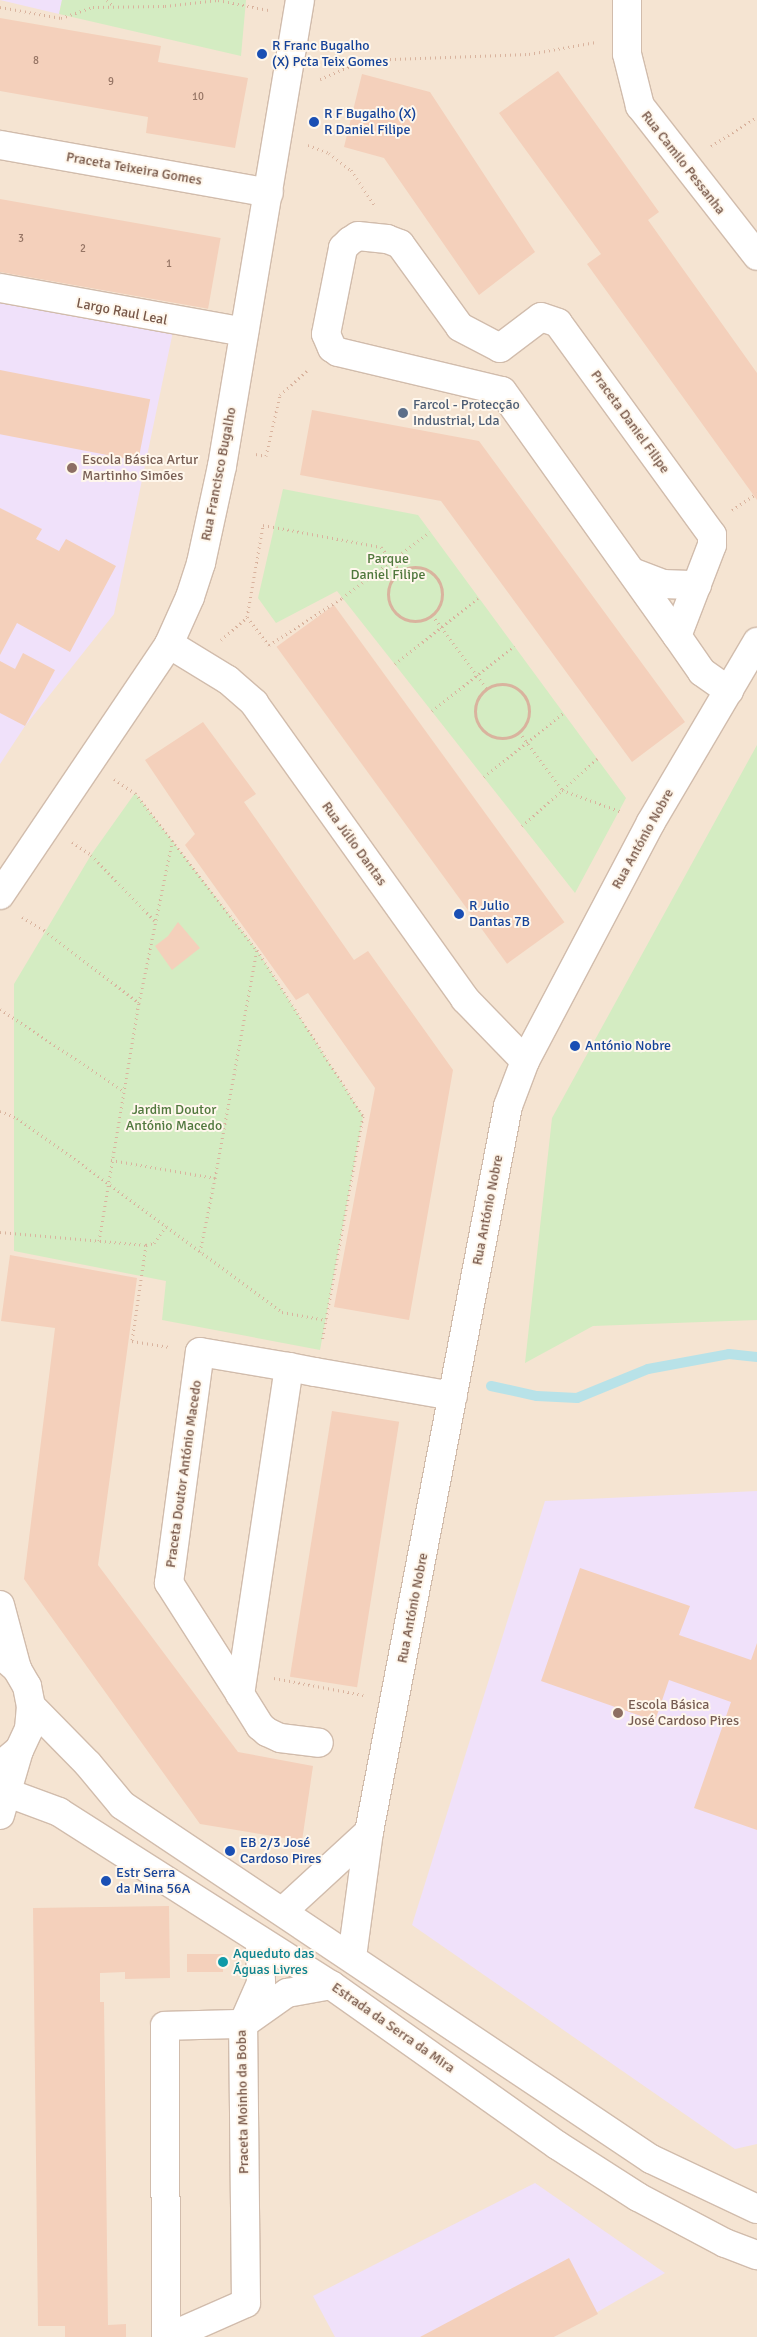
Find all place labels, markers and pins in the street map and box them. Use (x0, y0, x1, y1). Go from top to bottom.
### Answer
place label: R Franc Bugalho (X) Pcta Teix Gomes (272, 38, 388, 70)
marker: R Franc Bugalho (X) Pcta Teix Gomes (256, 48, 268, 60)
place label: R F Bugalho (X) R Daniel Filipe (324, 106, 416, 138)
marker: R F Bugalho (X) R Daniel Filipe (308, 116, 320, 128)
place label: Farcol - Protecção Industrial, Lda (413, 397, 520, 430)
marker: Farcol - Protecção Industrial, Lda (397, 407, 409, 419)
place label: Escola Básica Artur Martinho Simões (82, 452, 198, 484)
marker: Escola Básica Artur Martinho Simões (66, 462, 78, 474)
place label: R Julio Dantas 7B (469, 898, 530, 930)
marker: R Julio Dantas 7B (453, 908, 465, 920)
place label: António Nobre (585, 1038, 671, 1054)
marker: António Nobre (569, 1040, 581, 1052)
place label: Escola Básica José Cardoso Pires (628, 1697, 739, 1730)
marker: Escola Básica José Cardoso Pires (612, 1707, 624, 1719)
place label: EB 2/3 José Cardoso Pires (240, 1835, 321, 1868)
marker: EB 2/3 José Cardoso Pires (224, 1845, 236, 1857)
place label: Estr Serra da Mina 56A (116, 1865, 190, 1898)
marker: Estr Serra da Mina 56A (100, 1875, 112, 1887)
place label: Aqueduto das Águas Livres (233, 1946, 314, 1978)
marker: Aqueduto das Águas Livres (217, 1956, 229, 1968)

